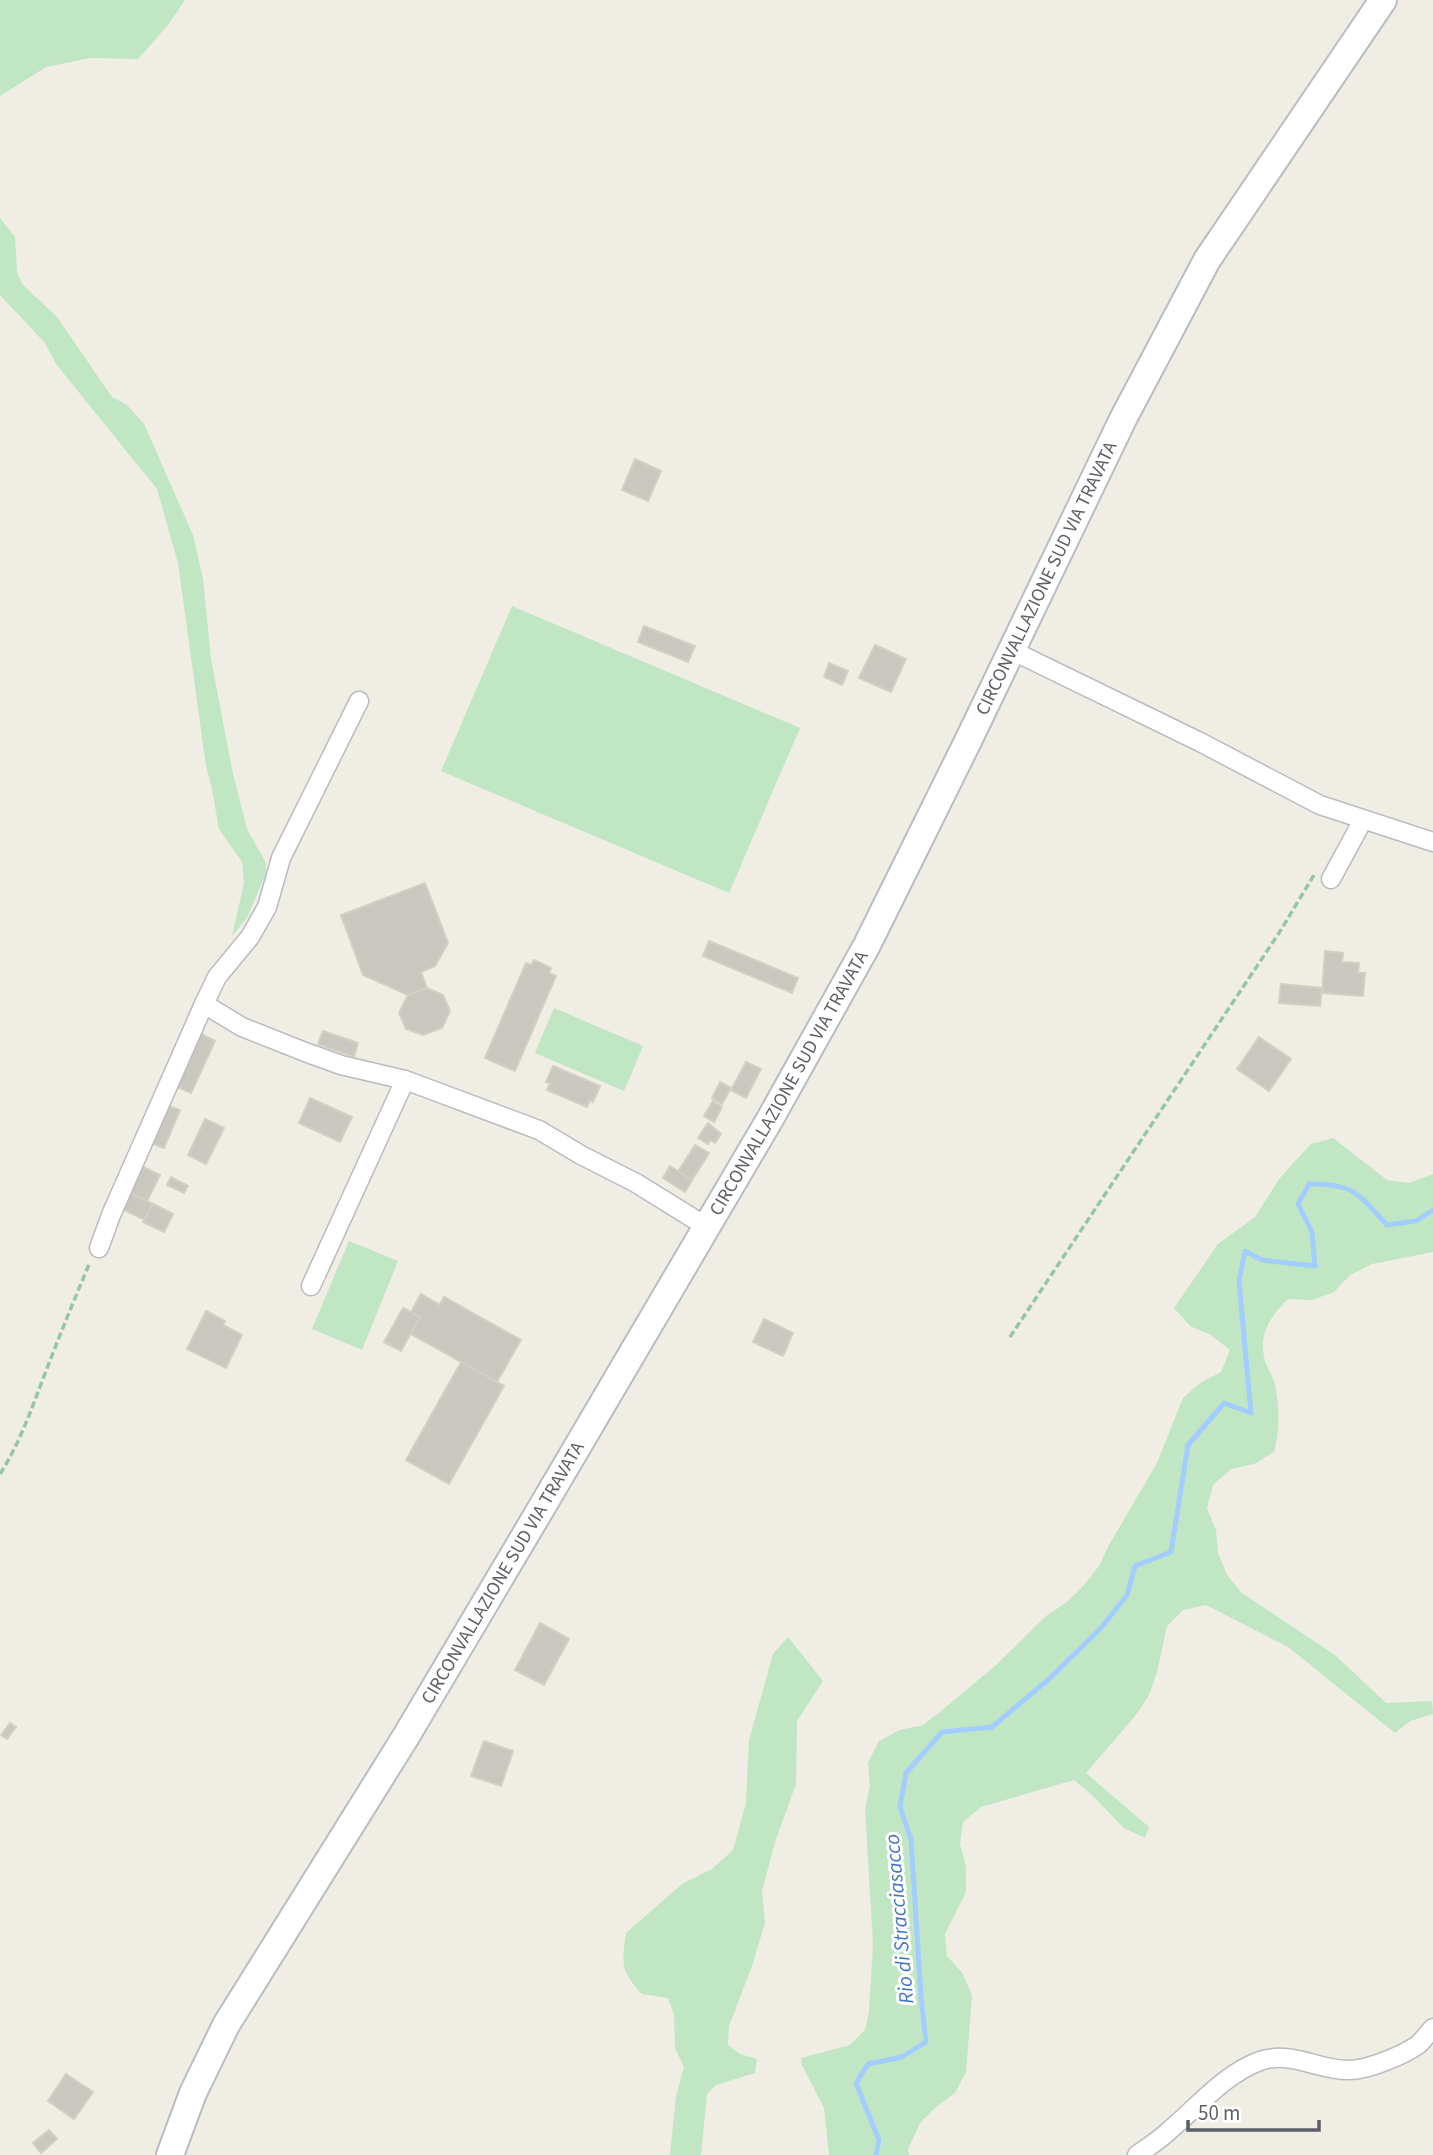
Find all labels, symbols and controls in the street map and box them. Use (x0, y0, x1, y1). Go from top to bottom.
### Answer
street label: CIRCONVALLAZIONE SUD VIA TRAVATA (969, 436, 1124, 720)
street label: CIRCONVALLAZIONE SUD VIA TRAVATA (703, 945, 875, 1221)
street label: CIRCONVALLAZIONE SUD VIA TRAVATA (415, 1436, 591, 1709)
water label: Rio di Stracciasacco (877, 1833, 921, 2005)
scale bar (1188, 2088, 1319, 2132)
text: 50 m (1198, 2098, 1240, 2128)

